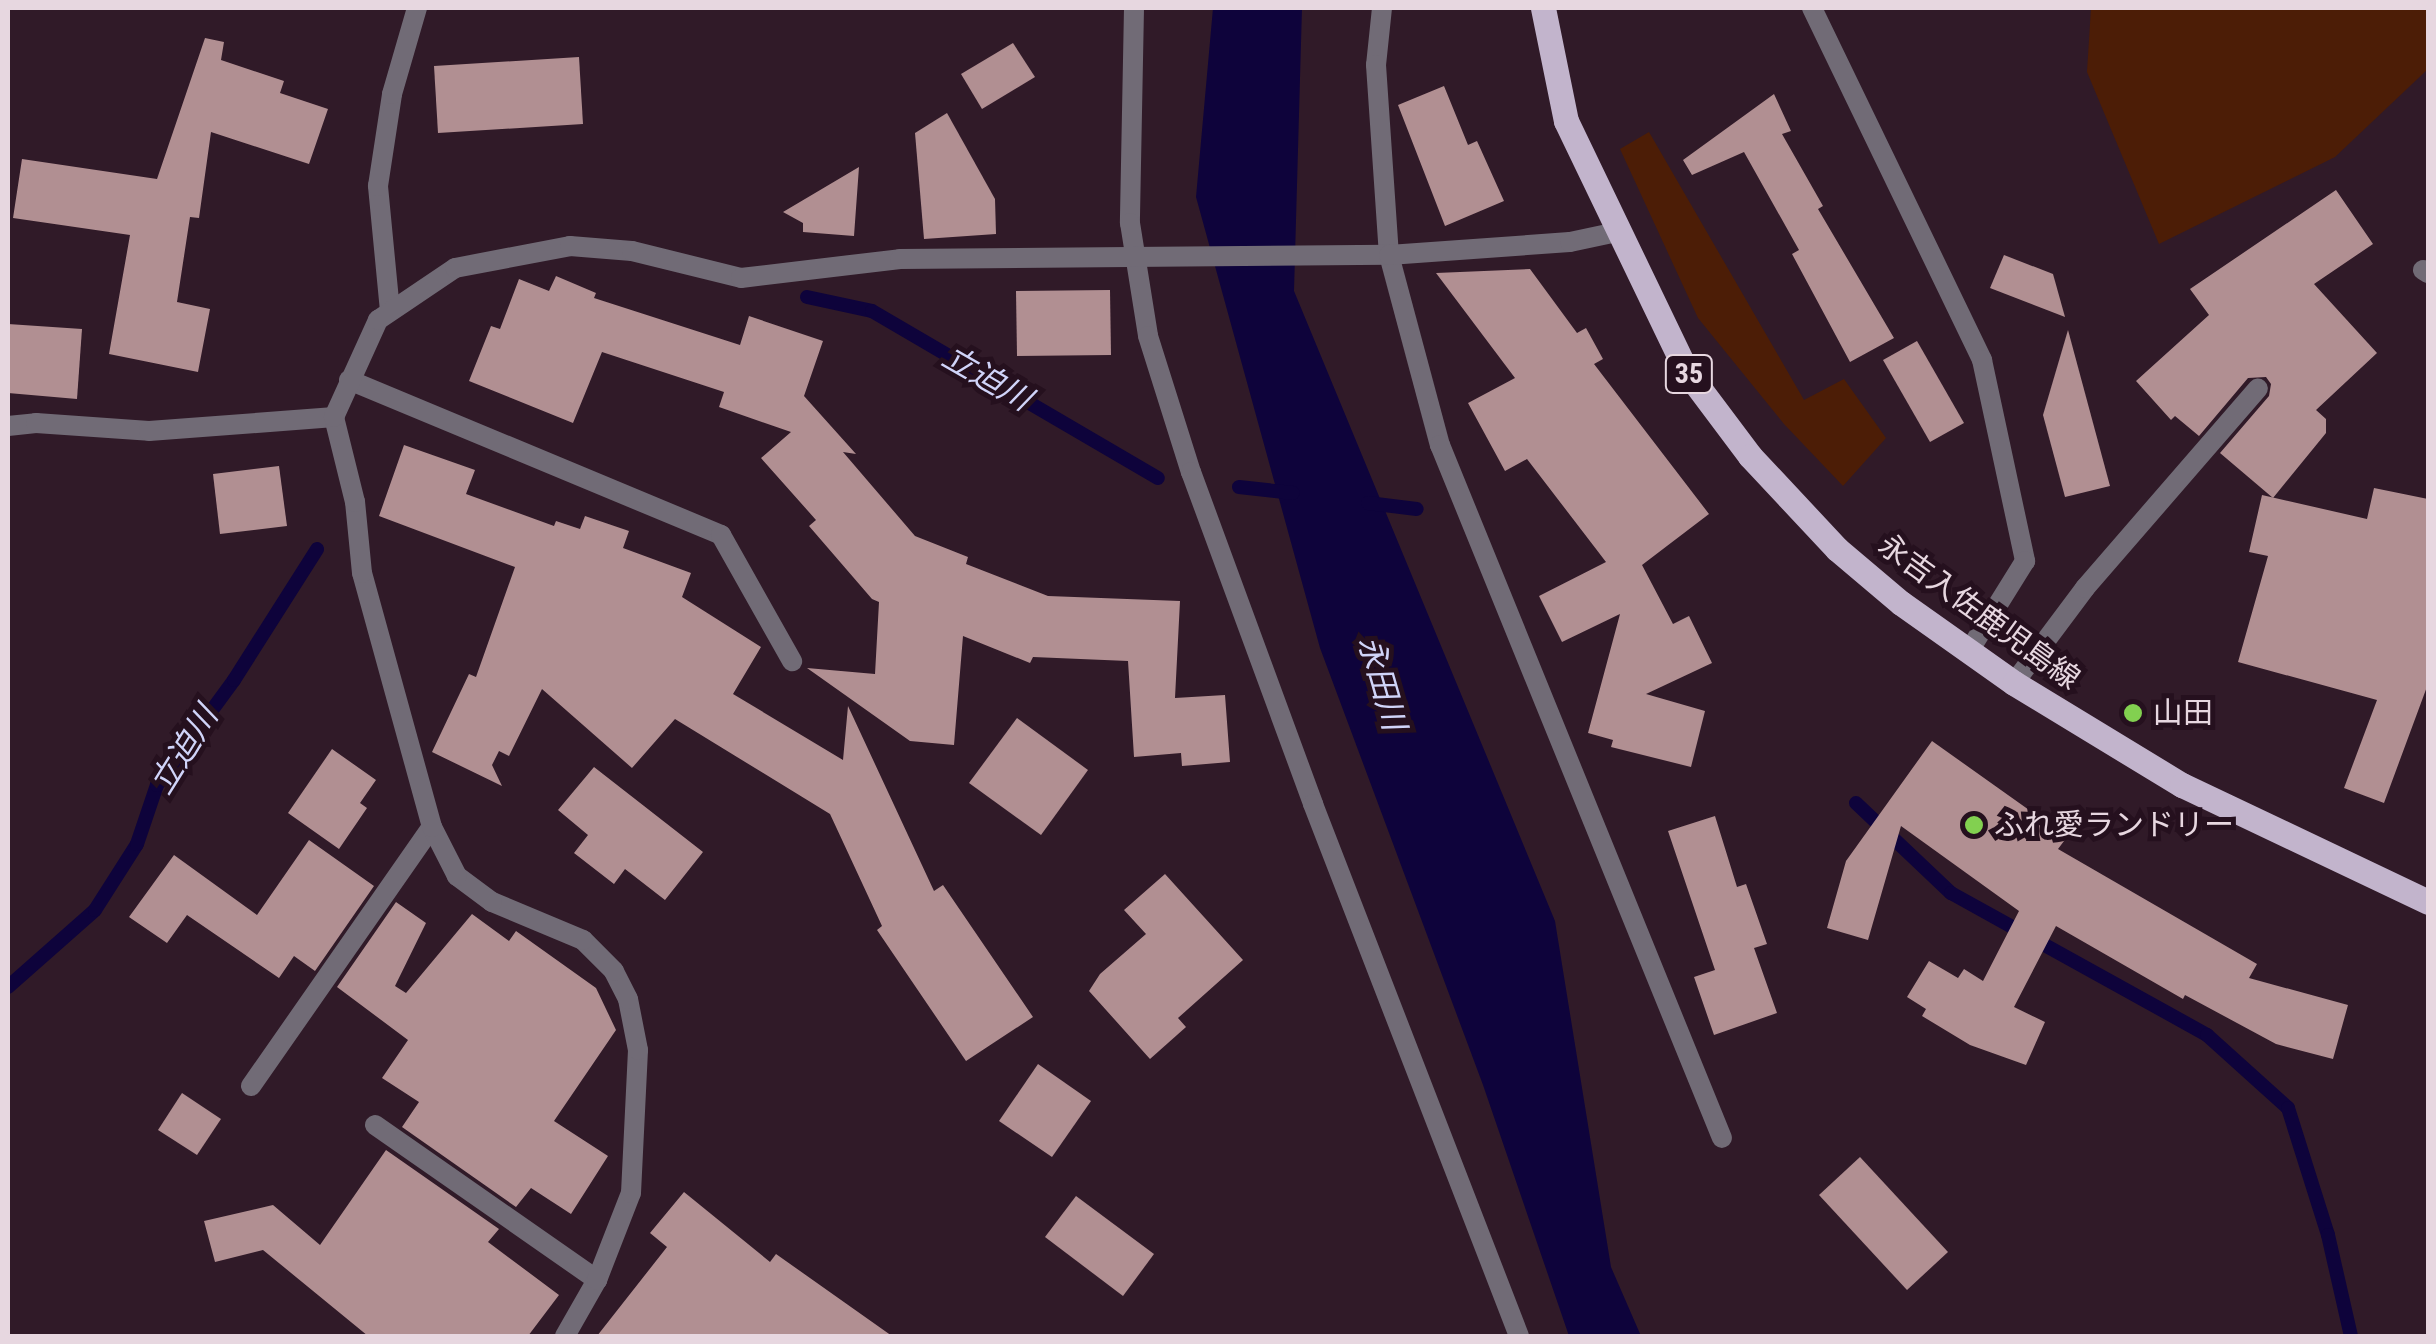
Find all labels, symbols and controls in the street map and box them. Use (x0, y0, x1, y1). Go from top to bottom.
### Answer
water label: 立迫川 (936, 337, 1038, 419)
road number: 35 (1664, 351, 1714, 397)
street label: 永吉入佐鹿児島線 (1871, 527, 2087, 697)
water label: 永田川 (1350, 632, 1414, 734)
place label: 山田 (2153, 695, 2213, 731)
water label: 立迫川 (142, 699, 226, 801)
marker: 山田 (2122, 702, 2144, 724)
place label: ふれ愛ランドリー (1994, 807, 2234, 843)
marker: ふれ愛ランドリー (1963, 814, 1985, 836)

